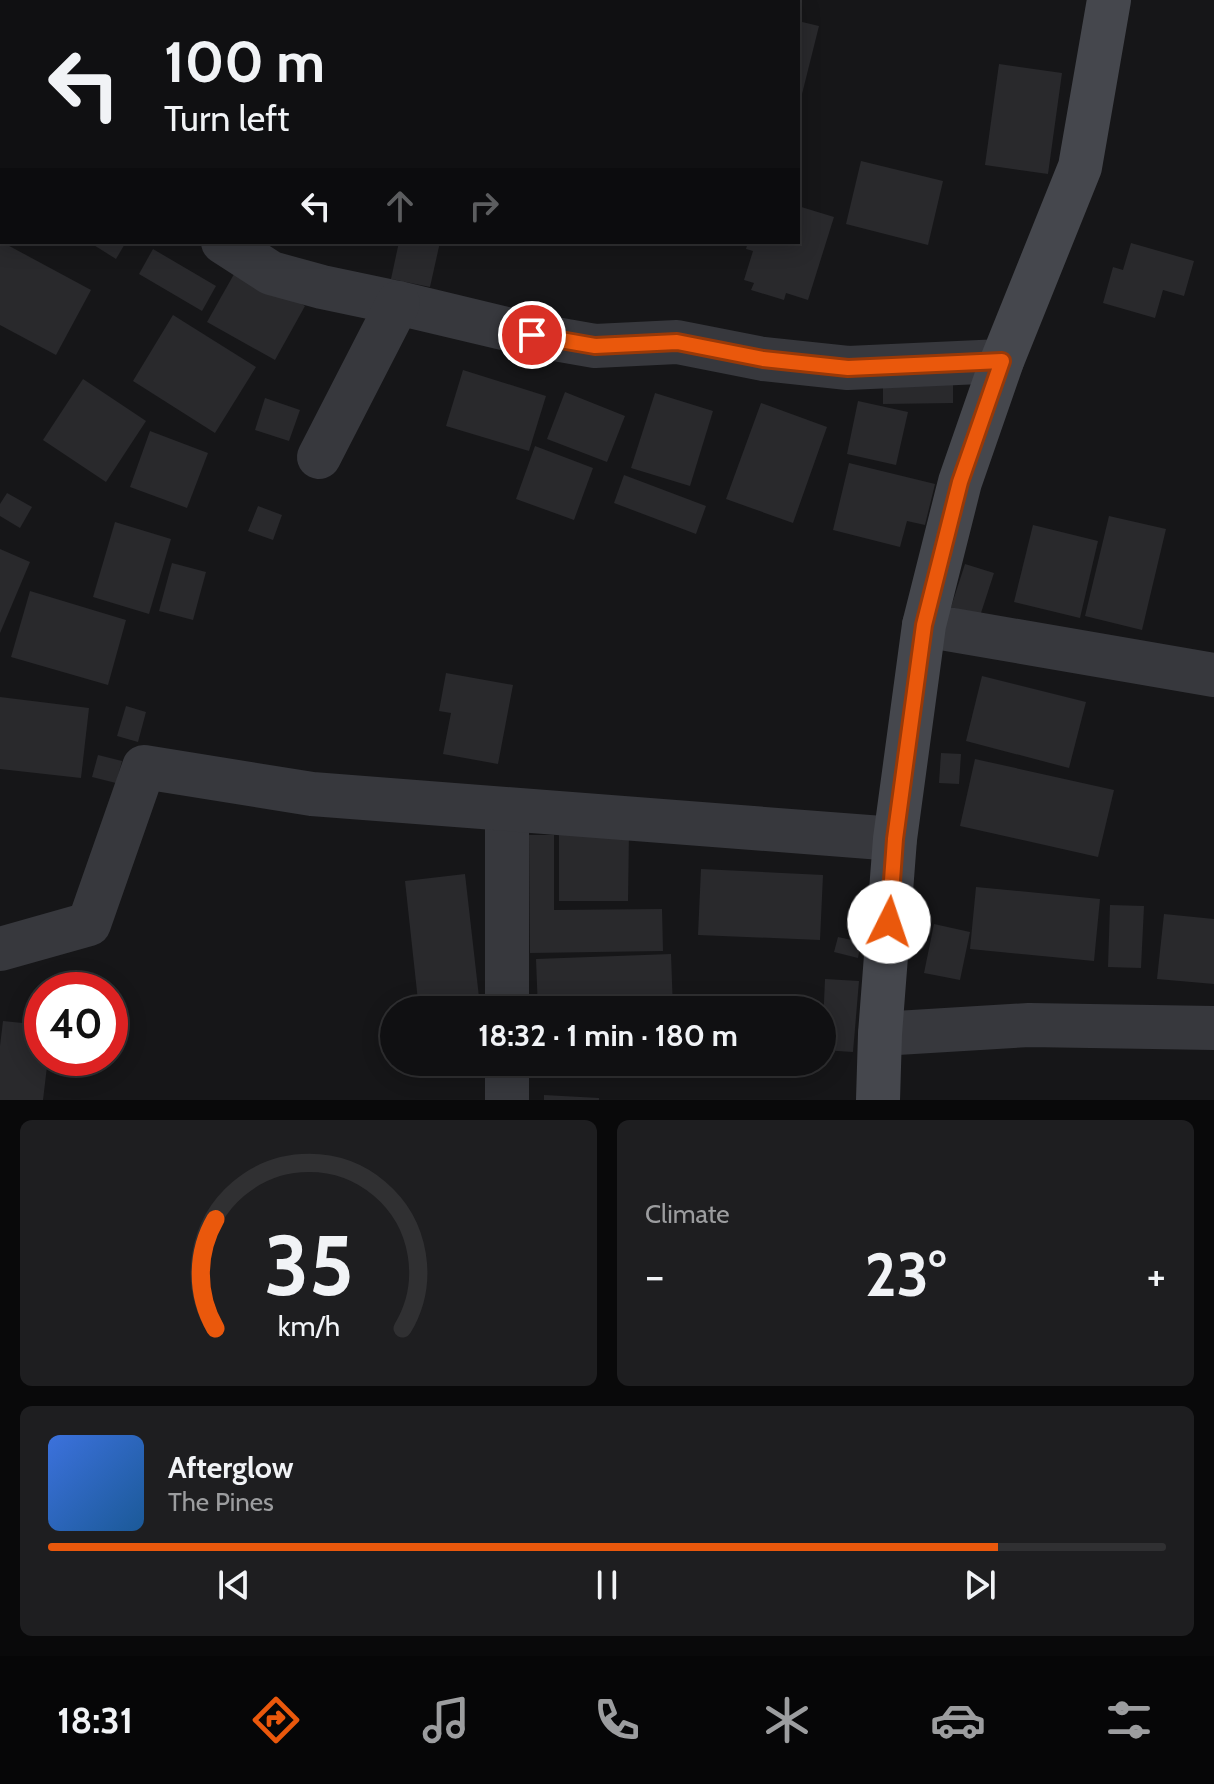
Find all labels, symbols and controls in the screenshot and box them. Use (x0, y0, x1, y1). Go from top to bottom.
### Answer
text: 100 m (164, 28, 325, 96)
icon: left (32, 32, 136, 136)
text: Turn left (164, 96, 289, 140)
icon: left (294, 184, 338, 228)
icon: ahead (378, 184, 422, 228)
icon: right (462, 184, 506, 228)
pin (498, 301, 566, 369)
icon: arrive (510, 313, 554, 357)
position arrow (847, 880, 931, 964)
speed limit sign: 40 (24, 972, 128, 1076)
text: 18:32 · 1 min · 180 m (478, 1017, 738, 1054)
text: Climate (645, 1198, 730, 1230)
text: 35 (264, 1215, 353, 1316)
text: 23° (865, 1238, 946, 1311)
text: − (645, 1249, 664, 1302)
text: + (1147, 1249, 1166, 1302)
text: km/h (277, 1308, 340, 1343)
text: Afterglow (168, 1449, 294, 1486)
text: The Pines (168, 1486, 274, 1518)
icon: previous (212, 1563, 256, 1607)
icon: pause (585, 1563, 629, 1607)
icon: next (958, 1563, 1002, 1607)
icon: directions (248, 1692, 304, 1748)
icon: music (418, 1692, 474, 1748)
icon: phone (589, 1692, 645, 1748)
icon: climate (759, 1692, 815, 1748)
icon: car (930, 1692, 986, 1748)
icon: filters (1101, 1692, 1157, 1748)
text: 18:31 (57, 1698, 133, 1742)

